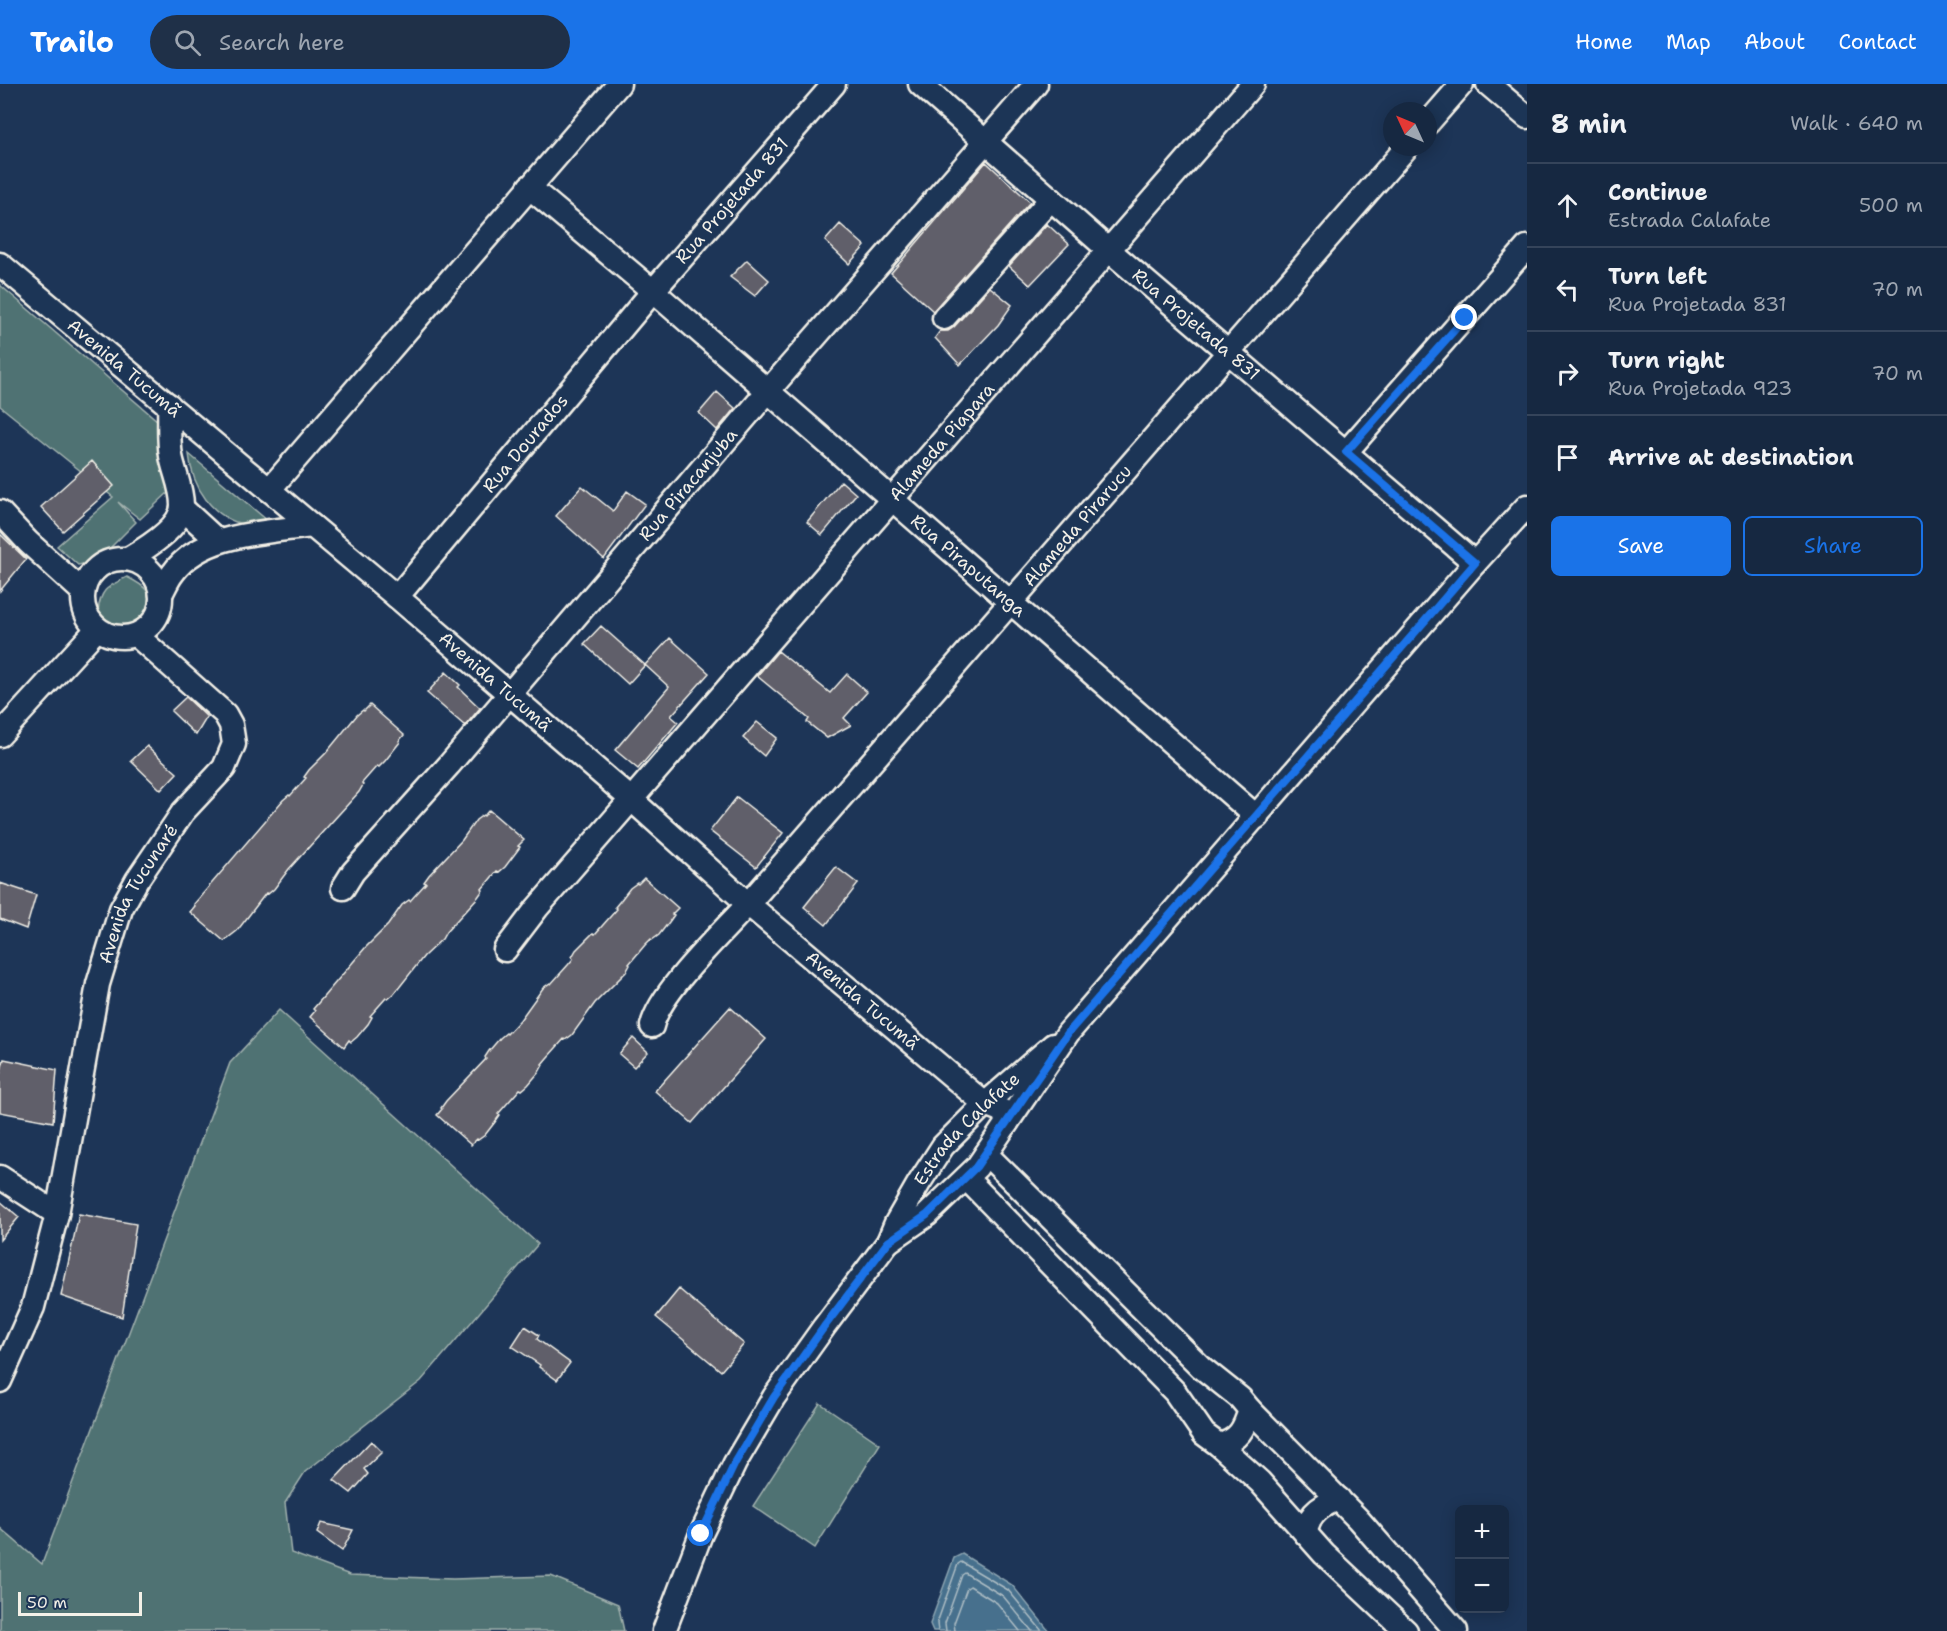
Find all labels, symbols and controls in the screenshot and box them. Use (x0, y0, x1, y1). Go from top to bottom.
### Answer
search box (150, 15, 570, 69)
text: Trailo (30, 23, 114, 61)
icon: search (171, 26, 204, 59)
text: Search here (219, 28, 345, 57)
text: Home (1575, 28, 1633, 56)
text: Map (1666, 28, 1711, 56)
text: About (1744, 28, 1805, 56)
text: Contact (1838, 28, 1917, 56)
north arrow (1383, 102, 1437, 156)
text: 8 min (1551, 106, 1627, 141)
text: Walk · 640 m (1790, 110, 1923, 136)
street label: Rua Projetada 831 (670, 132, 794, 269)
text: Continue (1608, 178, 1708, 207)
icon: ahead (1551, 189, 1584, 222)
text: 500 m (1859, 192, 1923, 218)
text: Estrada Calafate (1608, 207, 1771, 233)
text: Turn left (1608, 262, 1707, 291)
street label: Rua Projetada 831 (1127, 263, 1265, 386)
icon: left (1551, 273, 1584, 306)
text: 70 m (1871, 276, 1923, 302)
text: Rua Projetada 831 (1608, 291, 1787, 317)
route end (1451, 304, 1477, 330)
street label: Avenida Tucumã (62, 313, 186, 423)
text: Turn right (1608, 346, 1725, 375)
icon: right (1551, 357, 1584, 390)
text: 70 m (1871, 360, 1923, 386)
text: Rua Projetada 923 (1608, 375, 1792, 401)
street label: Alameda Piapara (884, 378, 1000, 507)
street label: Rua Dourados (477, 389, 574, 498)
street label: Rua Piracanjuba (633, 423, 743, 546)
icon: arrive (1551, 441, 1584, 474)
text: Arrive at destination (1608, 443, 1854, 472)
street label: Alameda Pirarucu (1018, 460, 1137, 592)
street label: Rua Piraputanga (906, 509, 1031, 622)
button: Save (1551, 516, 1731, 576)
button: Share (1743, 516, 1923, 576)
street label: Avenida Tucumã (434, 626, 557, 737)
street label: Avenida Tucunaré (93, 819, 183, 966)
street label: Avenida Tucumã (800, 946, 924, 1055)
street label: Estrada Calafate (908, 1067, 1025, 1190)
map controls (1455, 1505, 1509, 1613)
button: + (1455, 1505, 1509, 1559)
route start (687, 1520, 713, 1546)
button: − (1455, 1559, 1509, 1613)
scale bar (18, 1589, 142, 1616)
text: 50 m (27, 1592, 67, 1613)

